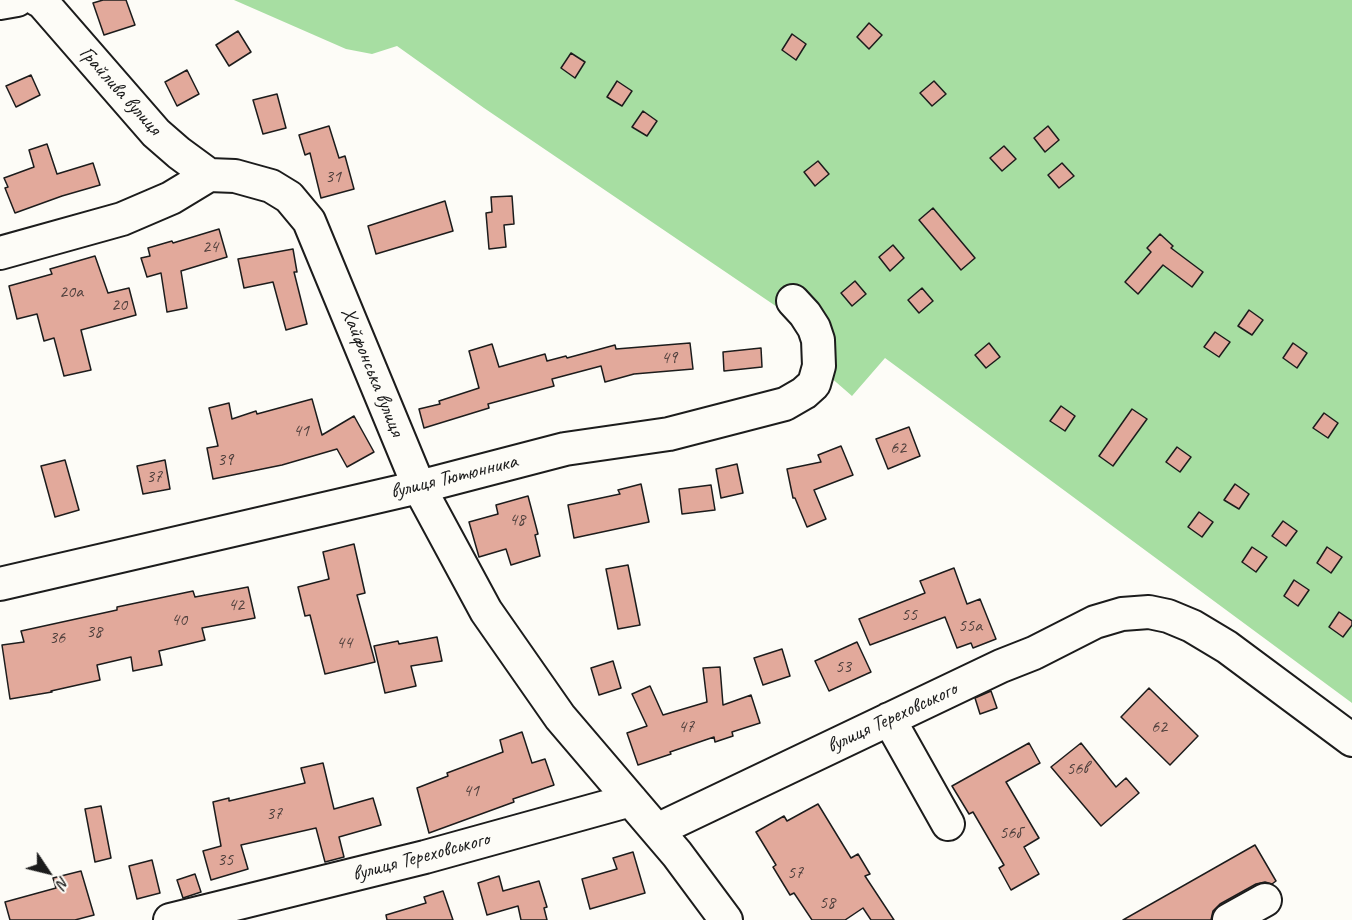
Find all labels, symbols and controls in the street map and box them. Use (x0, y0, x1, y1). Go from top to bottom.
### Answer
street label: Грайлива вулиця (73, 41, 167, 141)
house number: 31 (325, 166, 341, 188)
house number: 24 (202, 236, 218, 258)
house number: 20а (59, 281, 83, 303)
house number: 20 (111, 294, 127, 316)
street label: Хайфонська вулиця (335, 304, 409, 440)
house number: 49 (661, 347, 677, 369)
house number: 41 (293, 420, 309, 442)
house number: 62 (890, 437, 906, 459)
house number: 39 (217, 449, 233, 471)
street label: вулиця Тютюнника (388, 449, 520, 505)
house number: 37 (146, 466, 162, 488)
house number: 48 (509, 509, 525, 531)
house number: 42 (228, 594, 244, 616)
house number: 55 (901, 604, 917, 626)
house number: 40 (171, 609, 187, 631)
house number: 55а (958, 615, 982, 637)
house number: 38 (86, 621, 102, 643)
house number: 36 (49, 627, 65, 649)
house number: 44 (336, 632, 352, 654)
house number: 53 (835, 656, 851, 678)
street label: вулиця Тереховського (823, 677, 961, 759)
house number: 47 (678, 716, 694, 738)
house number: 62 (1151, 716, 1167, 738)
house number: 56в (1066, 758, 1088, 780)
house number: 41 (463, 780, 479, 802)
house number: 37 (266, 803, 282, 825)
house number: 56б (999, 822, 1021, 844)
street label: вулиця Тереховського (350, 827, 492, 887)
north arrow (18, 842, 78, 902)
house number: 35 (217, 849, 233, 871)
house number: 57 (787, 862, 803, 884)
text: N (52, 873, 74, 892)
house number: 58 (819, 892, 835, 914)

